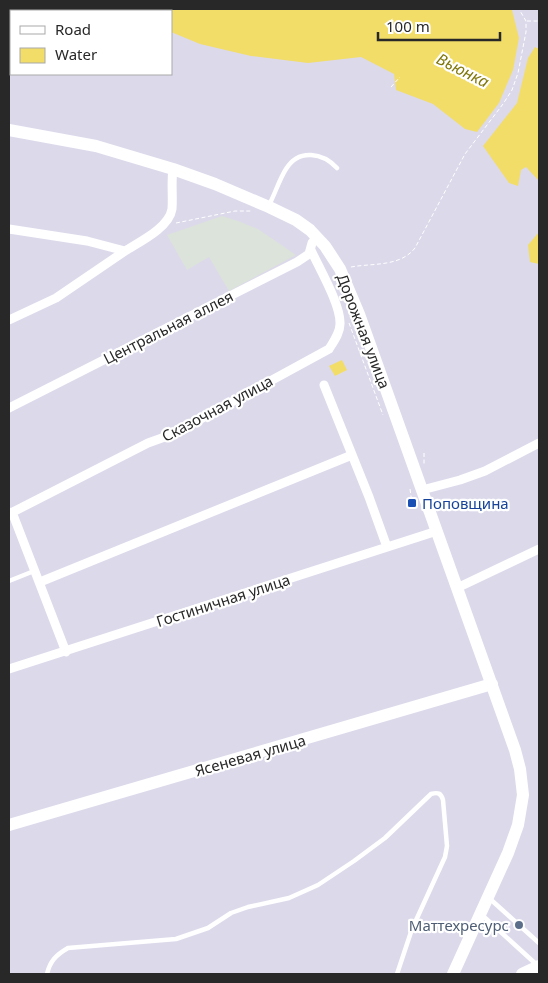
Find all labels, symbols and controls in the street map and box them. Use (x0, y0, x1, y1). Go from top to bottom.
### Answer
legend (10, 10, 172, 75)
scale bar (378, 10, 500, 42)
text: 100 m (386, 16, 430, 36)
text: Road (55, 19, 91, 39)
text: Water (55, 44, 97, 64)
water label: Вьюнка (433, 47, 493, 93)
street label: Дорожная улица (333, 271, 395, 391)
street label: Центральная аллея (100, 286, 236, 368)
street label: Сказочная улица (158, 370, 276, 446)
place label: Поповщина (422, 493, 509, 513)
marker: Поповщина (406, 497, 418, 509)
street label: Гостиничная улица (154, 569, 292, 631)
street label: Ясеневая улица (192, 730, 308, 780)
place label: Маттехресурс (409, 915, 509, 935)
marker: Маттехресурс (513, 919, 525, 931)

